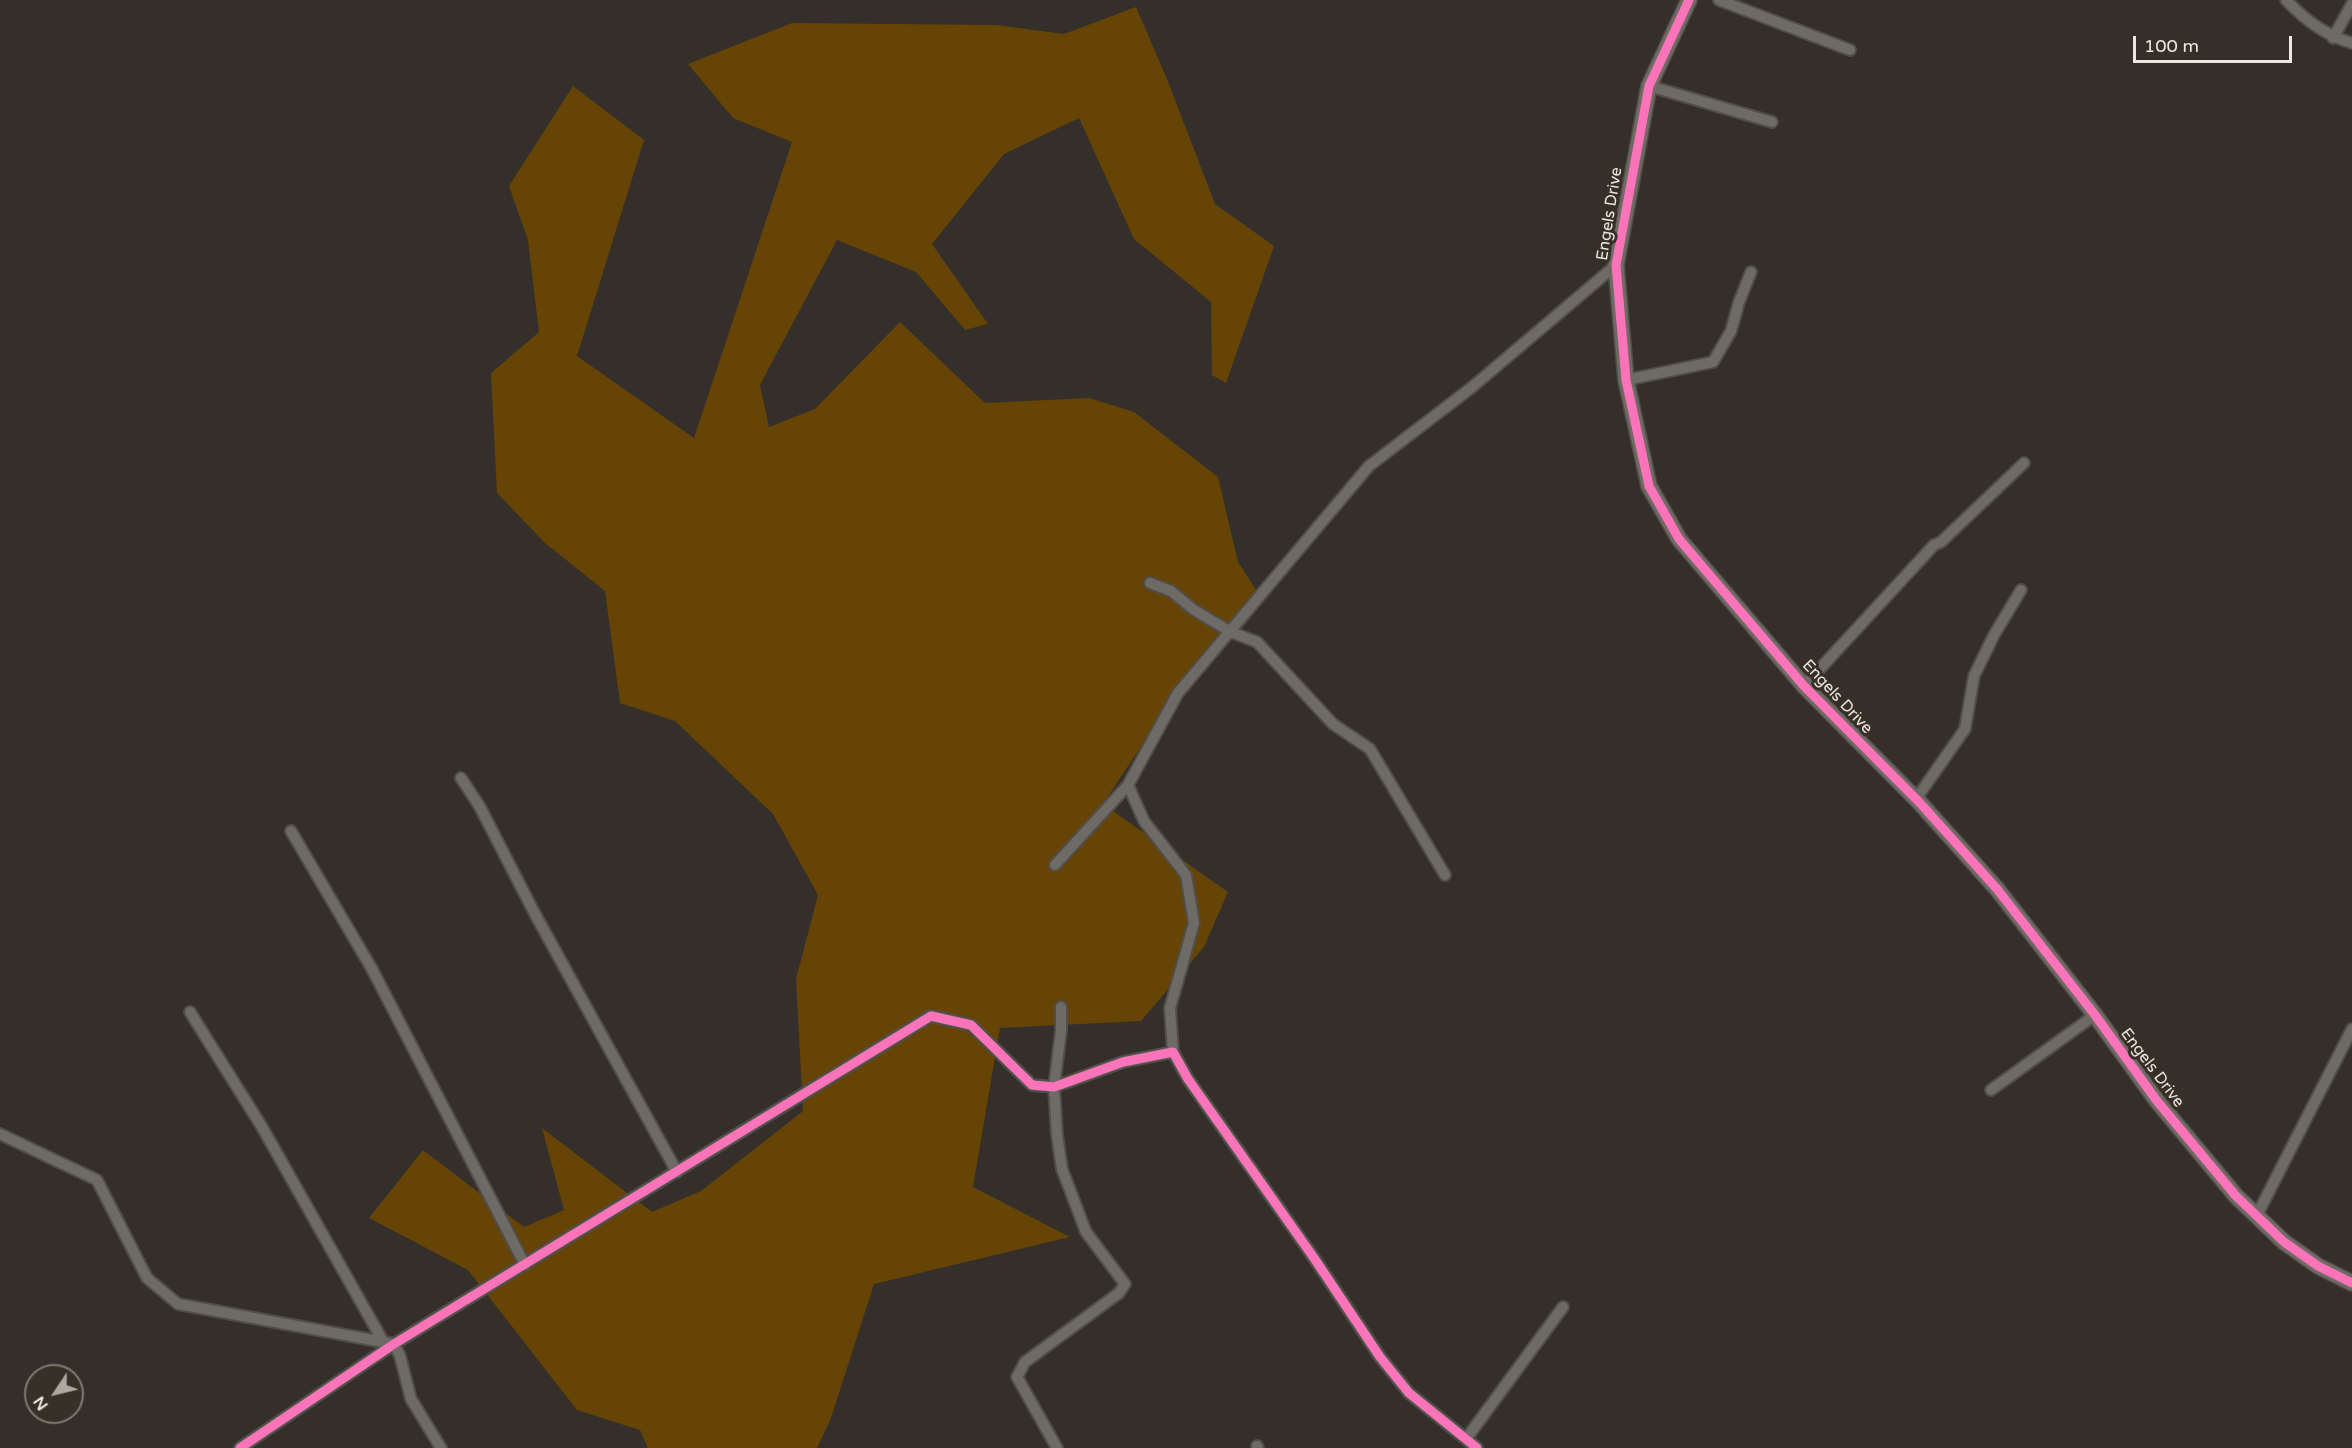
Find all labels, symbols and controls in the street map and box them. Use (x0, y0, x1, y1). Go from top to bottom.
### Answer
scale bar (2136, 24, 2295, 62)
text: 100 m (2144, 35, 2199, 57)
street label: Engels Drive (1593, 166, 1627, 262)
street label: Engels Drive (1798, 656, 1876, 738)
street label: Engels Drive (2116, 1025, 2188, 1111)
north arrow (24, 1364, 84, 1424)
text: N (29, 1392, 53, 1414)

